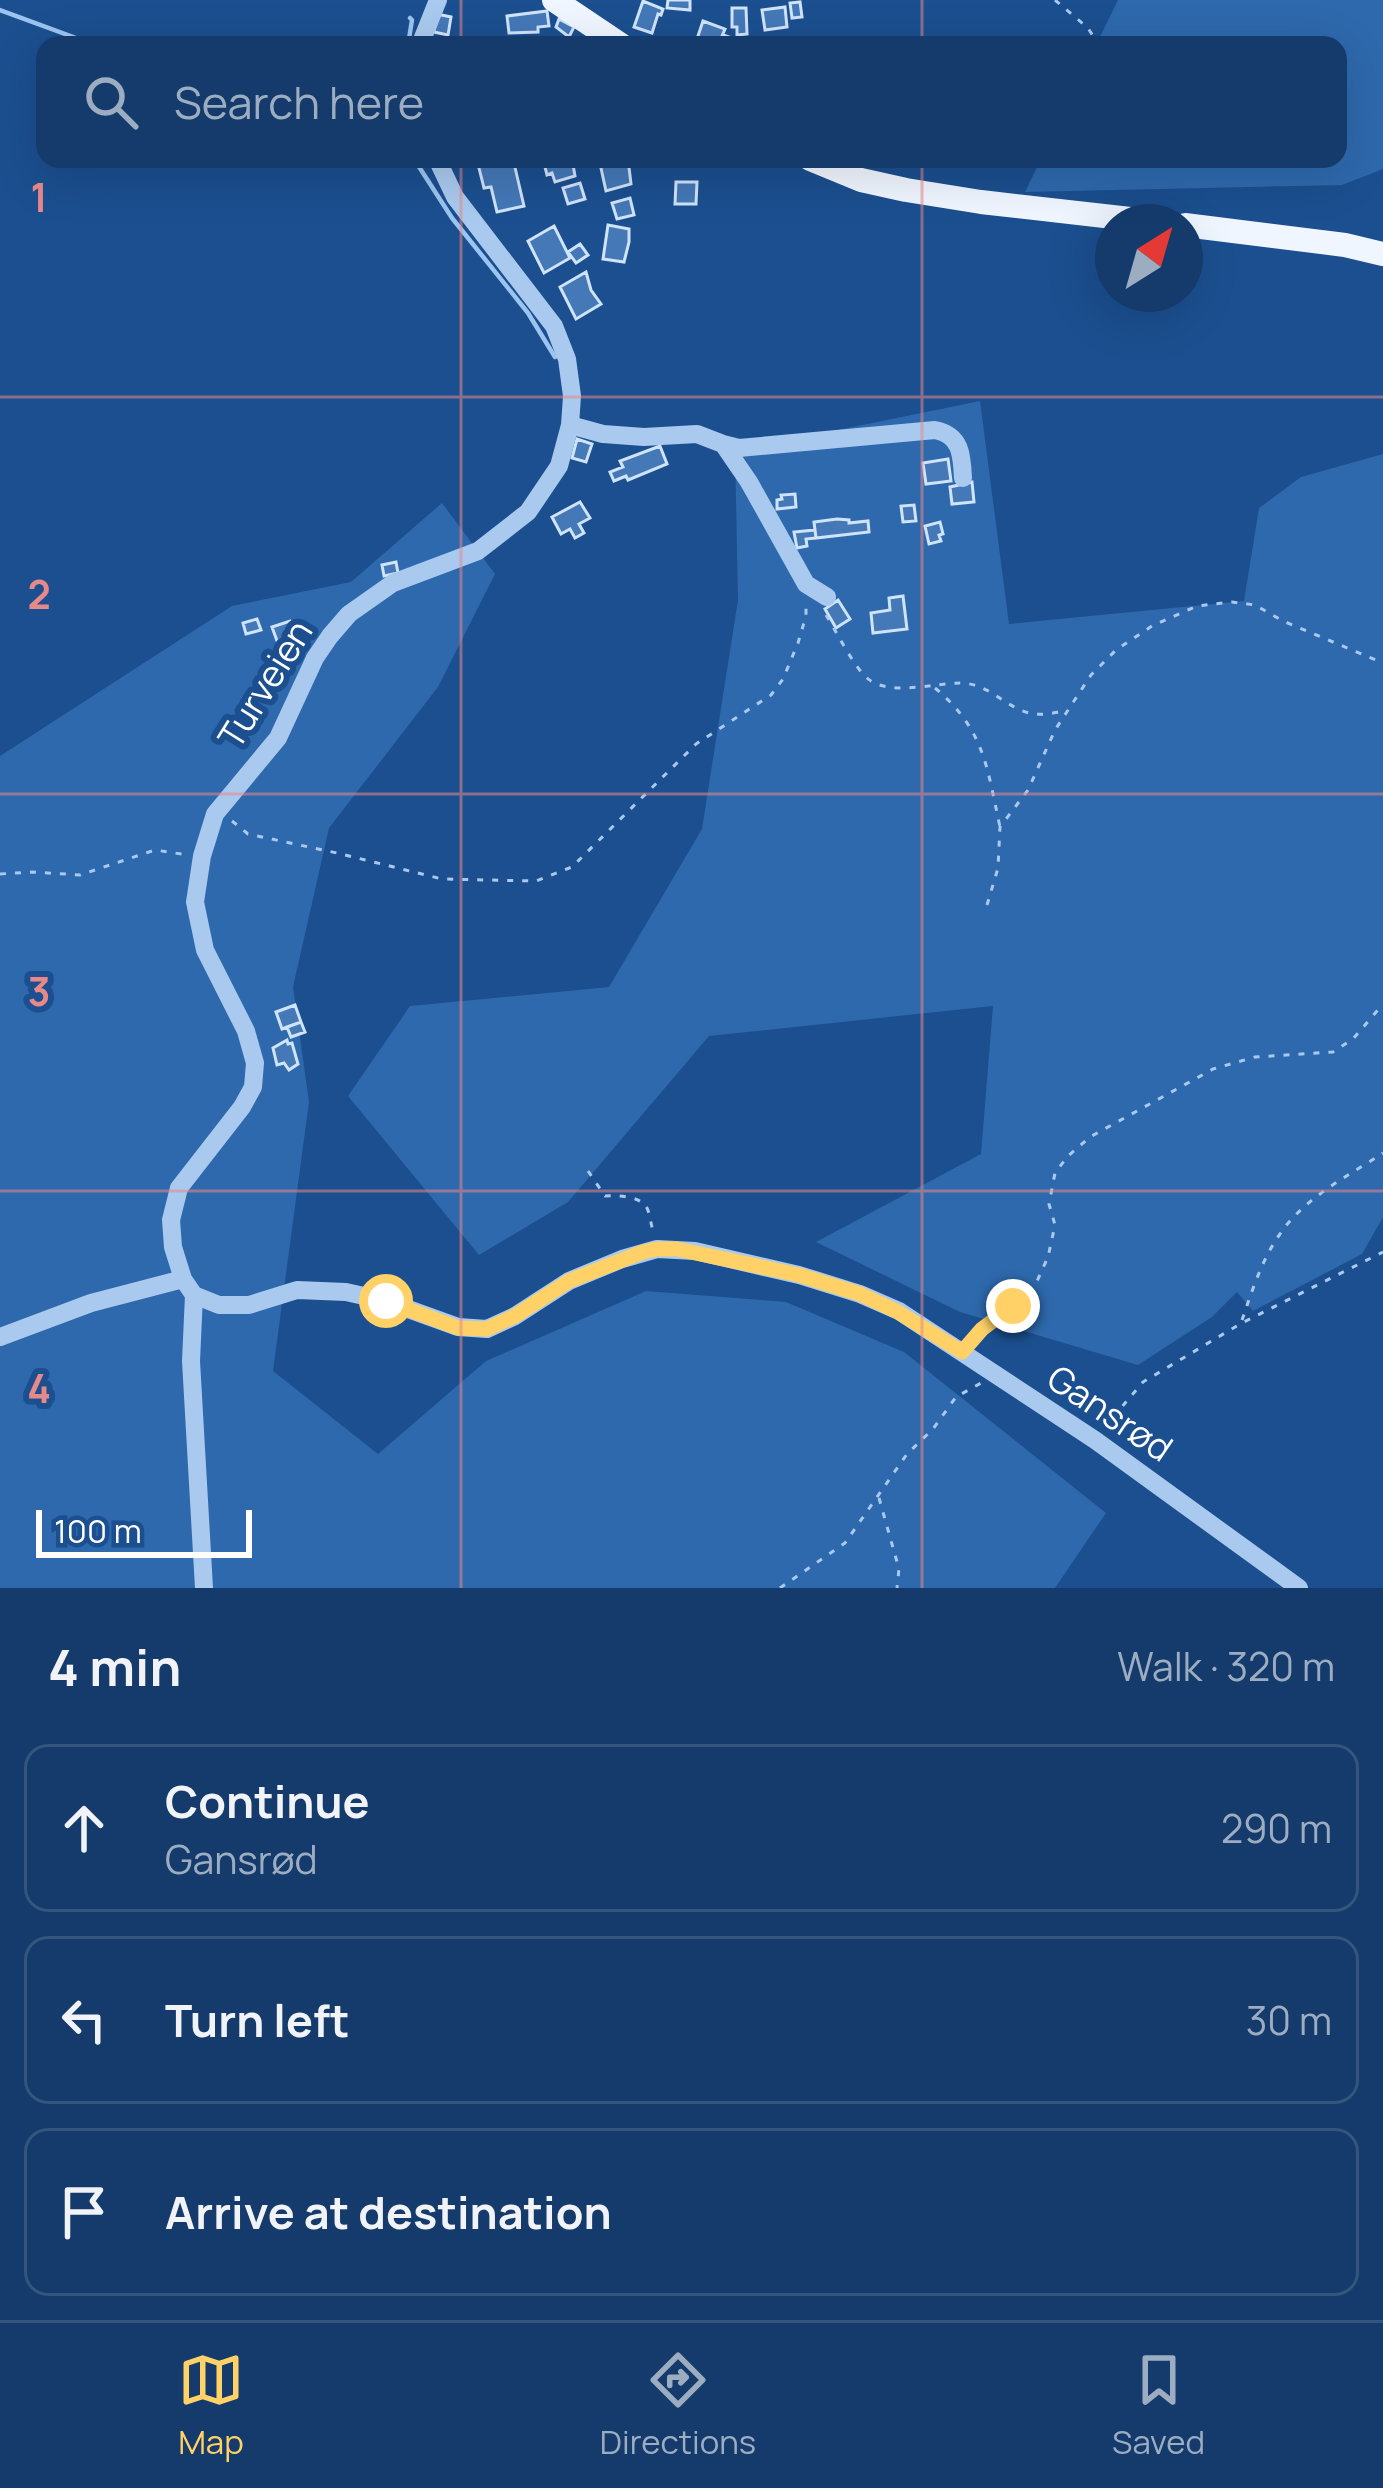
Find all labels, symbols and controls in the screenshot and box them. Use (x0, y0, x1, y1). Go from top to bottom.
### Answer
search box (36, 36, 1347, 168)
icon: search (78, 69, 144, 135)
text: Search here (174, 71, 424, 133)
text: 1 (30, 170, 48, 224)
north arrow (1095, 204, 1203, 312)
text: 2 (27, 567, 51, 621)
street label: Turveien (206, 610, 323, 757)
text: 3 (28, 964, 50, 1018)
route start (359, 1274, 413, 1328)
route end (986, 1279, 1040, 1333)
street label: Gansrød (1038, 1353, 1182, 1472)
text: 4 (27, 1361, 51, 1415)
scale bar (36, 1504, 252, 1557)
text: 100 m (54, 1508, 142, 1553)
text: 4 min (48, 1632, 181, 1701)
text: Walk · 320 m (1117, 1639, 1335, 1693)
text: Continue (165, 1770, 370, 1832)
icon: ahead (51, 1795, 117, 1861)
text: 290 m (1221, 1801, 1332, 1855)
text: Gansrød (165, 1832, 318, 1886)
icon: left (51, 1987, 117, 2053)
text: Turn left (165, 1989, 350, 2051)
text: 30 m (1246, 1993, 1332, 2047)
icon: arrive (51, 2179, 117, 2245)
text: Arrive at destination (165, 2181, 612, 2243)
tab: Map (178, 2347, 244, 2464)
tab: Directions (600, 2347, 756, 2464)
tab: Saved (1112, 2347, 1205, 2464)

